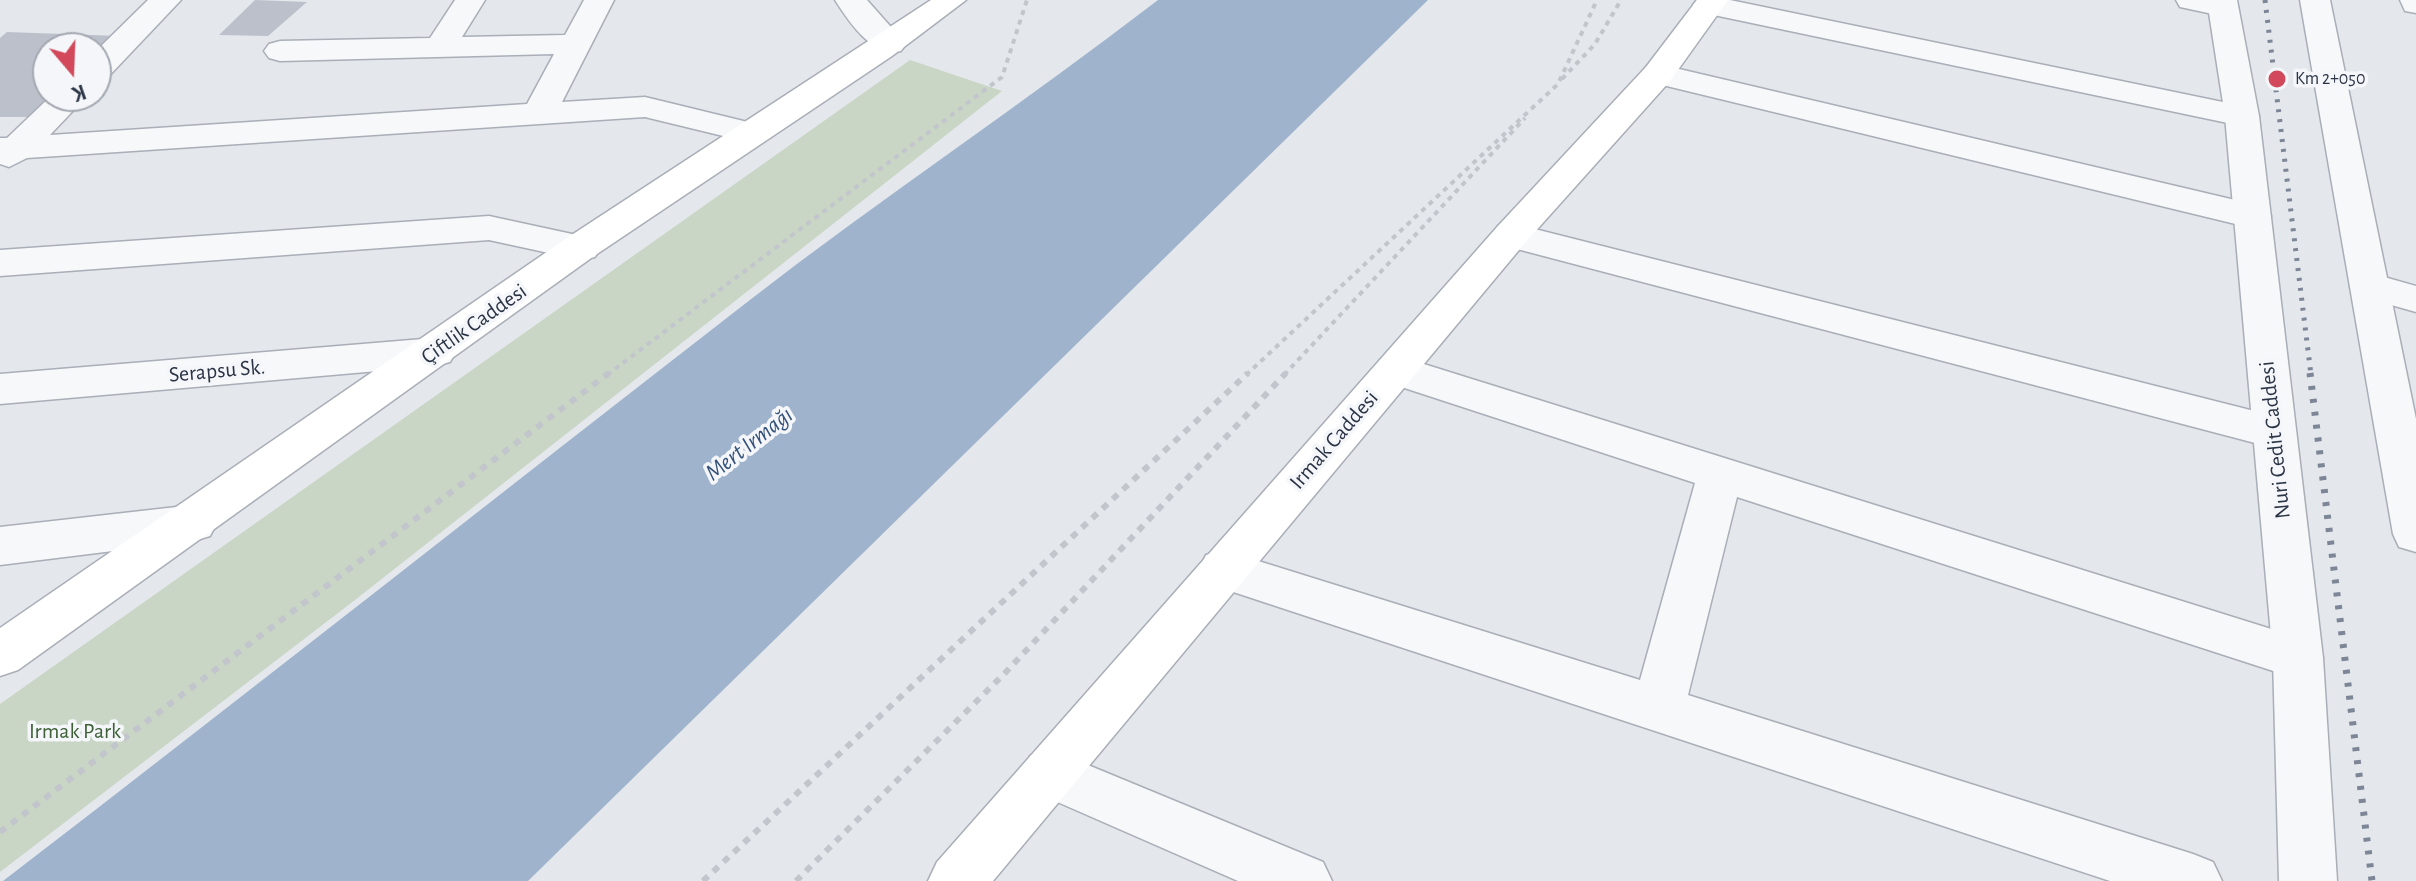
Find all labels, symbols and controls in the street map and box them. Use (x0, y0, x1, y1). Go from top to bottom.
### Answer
north arrow (32, 32, 112, 112)
marker: Km 2+050 (2266, 68, 2288, 90)
place label: Km 2+050 (2295, 68, 2365, 90)
text: K (70, 80, 89, 105)
street label: Çiftlik Caddesi (416, 278, 532, 370)
street label: Serapsu Sk. (168, 354, 266, 388)
street label: Nuri Cedit Caddesi (2254, 360, 2296, 520)
street label: Irmak Caddesi (1284, 385, 1384, 495)
water label: Mert Irmağı (699, 401, 799, 487)
park label: Irmak Park (29, 718, 121, 744)

